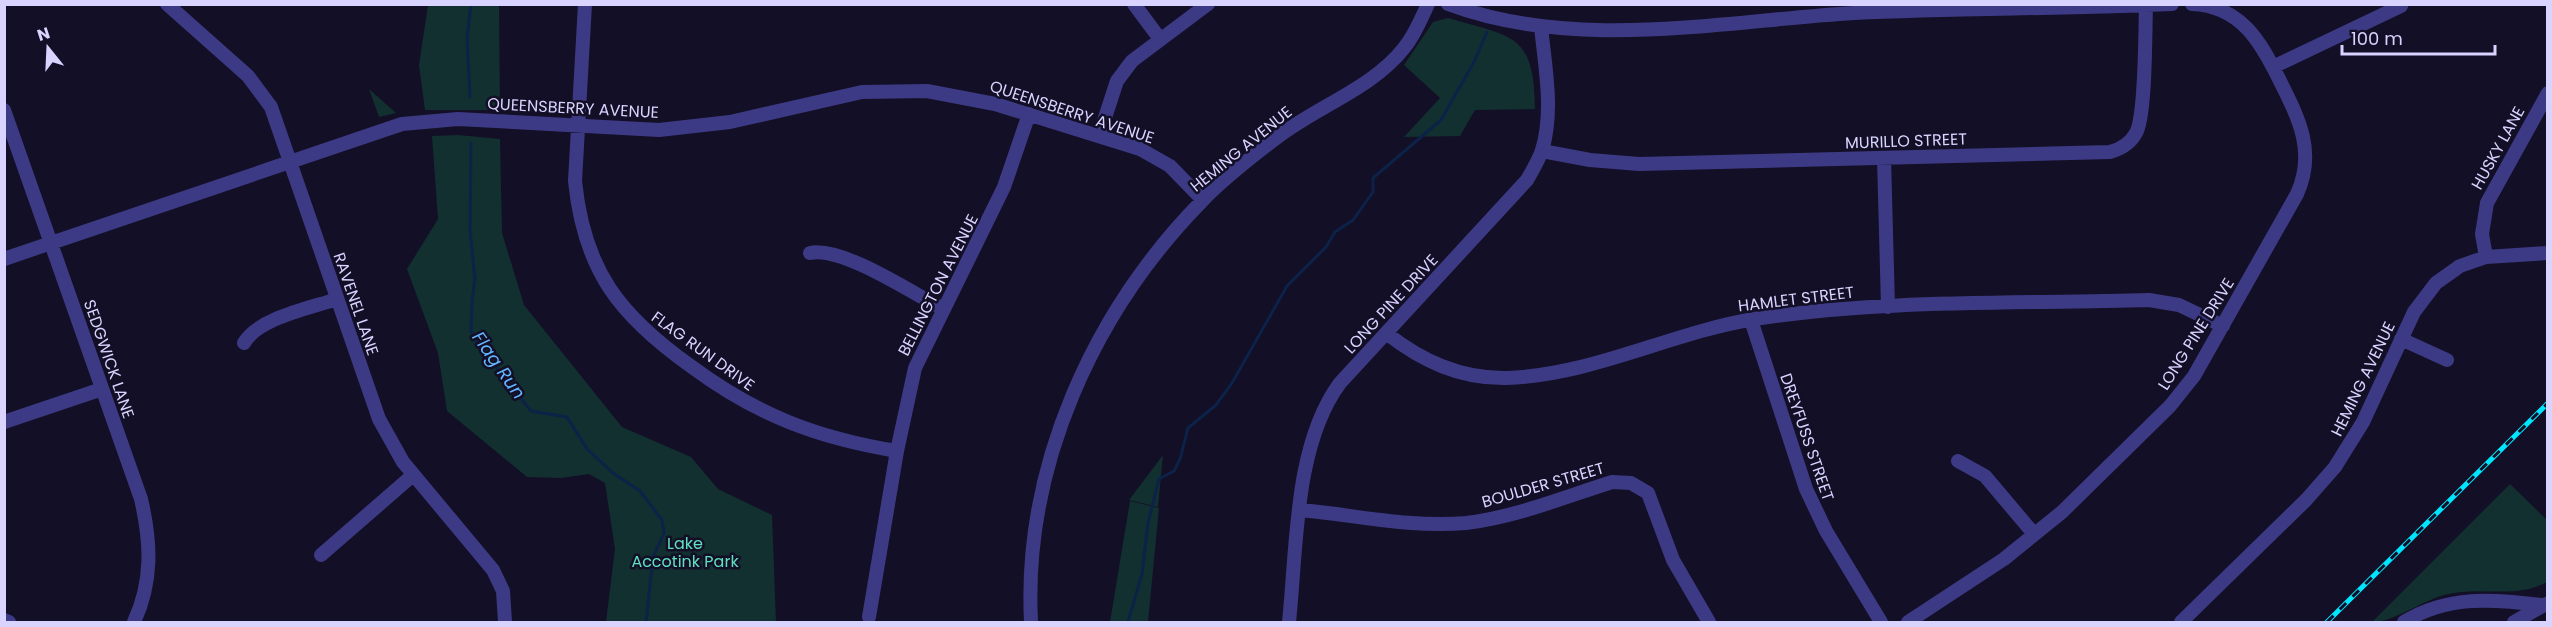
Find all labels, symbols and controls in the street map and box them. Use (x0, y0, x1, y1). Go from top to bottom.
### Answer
north arrow (18, 18, 78, 78)
scale bar (2342, 18, 2495, 56)
text: N (34, 21, 53, 47)
text: 100 m (2351, 26, 2403, 51)
street label: QUEENSBERRY AVENUE (987, 75, 1157, 149)
street label: QUEENSBERRY AVENUE (487, 92, 659, 124)
street label: HEMING AVENUE (1185, 101, 1297, 197)
street label: HUSKY LANE (2466, 102, 2530, 194)
street label: MURILLO STREET (1845, 127, 1968, 155)
street label: BELLINGTON AVENUE (892, 210, 984, 360)
street label: LONG PINE DRIVE (1339, 249, 1443, 359)
street label: RAVENEL LANE (328, 250, 384, 358)
street label: LONG PINE DRIVE (2152, 273, 2240, 395)
street label: HAMLET STREET (1737, 280, 1856, 318)
street label: SEDGWICK LANE (78, 297, 140, 421)
street label: FLAG RUN DRIVE (647, 306, 759, 396)
street label: HEMING AVENUE (2325, 318, 2401, 440)
water label: Flag Run (467, 326, 531, 404)
street label: DREYFUSS STREET (1774, 370, 1840, 504)
street label: BOULDER STREET (1479, 456, 1607, 513)
park label: Lake Accotink Park (631, 532, 739, 573)

